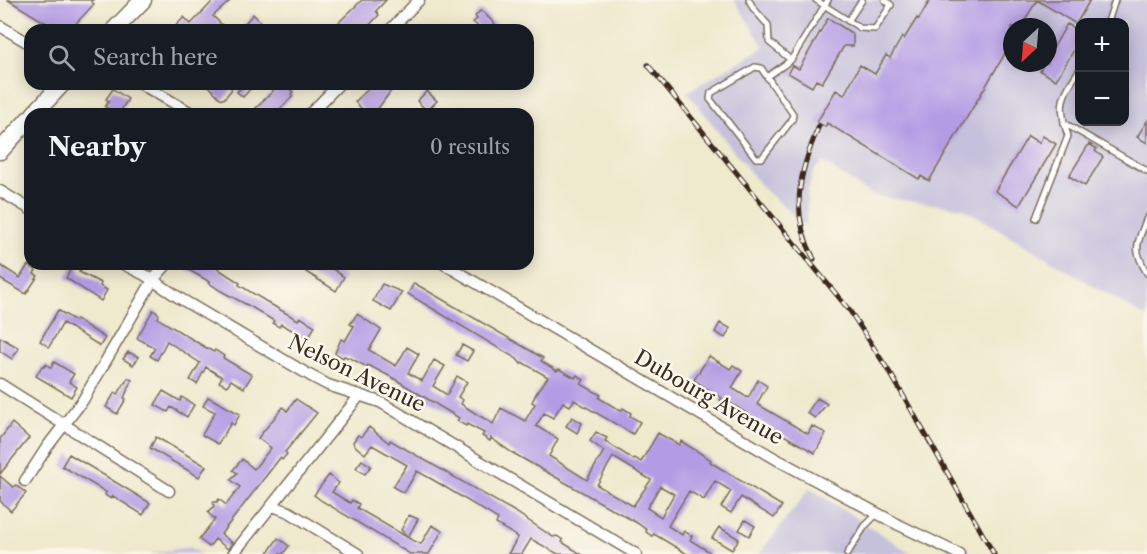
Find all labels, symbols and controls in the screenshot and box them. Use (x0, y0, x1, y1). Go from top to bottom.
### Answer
north arrow (1003, 18, 1057, 72)
map controls (1075, 18, 1129, 126)
button: + (1075, 18, 1129, 72)
search box (24, 24, 534, 90)
icon: search (45, 41, 78, 74)
text: Search here (93, 44, 218, 71)
button: − (1075, 72, 1129, 126)
text: Nearby (48, 131, 146, 163)
text: 0 results (430, 135, 510, 159)
street label: Nelson Avenue (284, 329, 430, 417)
street label: Dubourg Avenue (630, 344, 788, 450)

